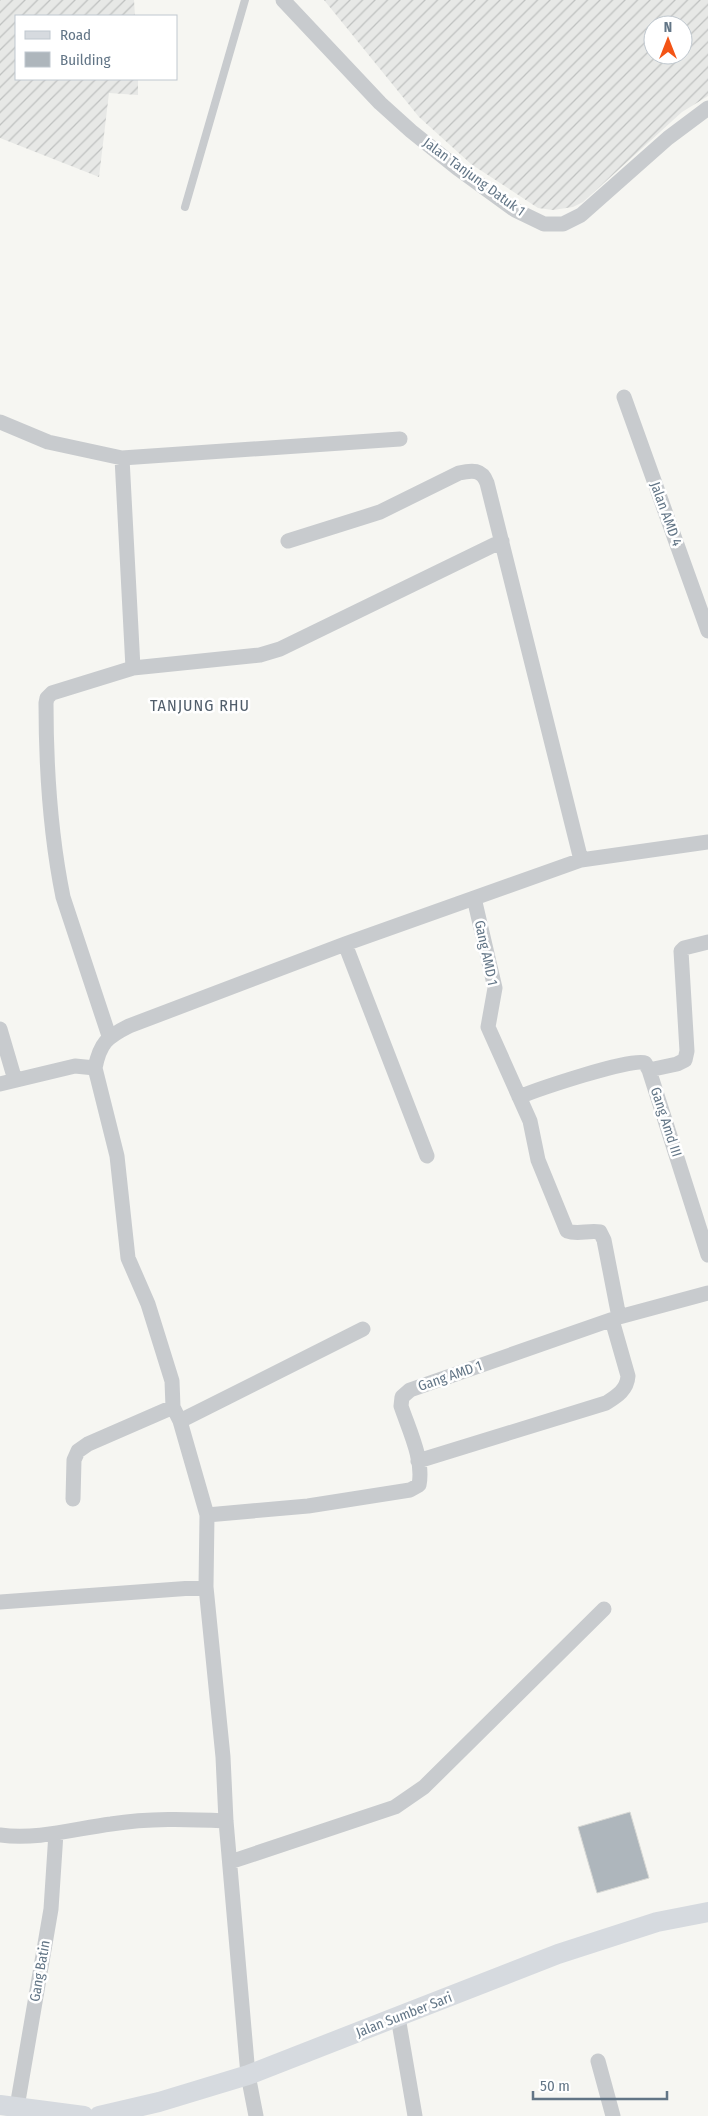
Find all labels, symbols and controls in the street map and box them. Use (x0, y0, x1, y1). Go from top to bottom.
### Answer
legend (15, 15, 178, 80)
north arrow (643, 15, 693, 65)
text: N (664, 19, 672, 36)
text: Road (60, 26, 91, 44)
text: Building (60, 51, 111, 69)
street label: Jalan Tanjung Datuk 1 (420, 134, 528, 220)
street label: Jalan AMD 4 (647, 480, 686, 549)
district label: TANJUNG RHU (150, 696, 250, 715)
street label: Gang AMD 1 (471, 919, 501, 987)
street label: Gang Amd III (647, 1085, 685, 1159)
street label: Gang AMD 1 (416, 1357, 484, 1395)
street label: Gang Batin (26, 1939, 54, 2003)
street label: Jalan Sumber Sari (354, 1989, 454, 2041)
scale bar (533, 2068, 667, 2100)
text: 50 m (540, 2077, 570, 2095)

